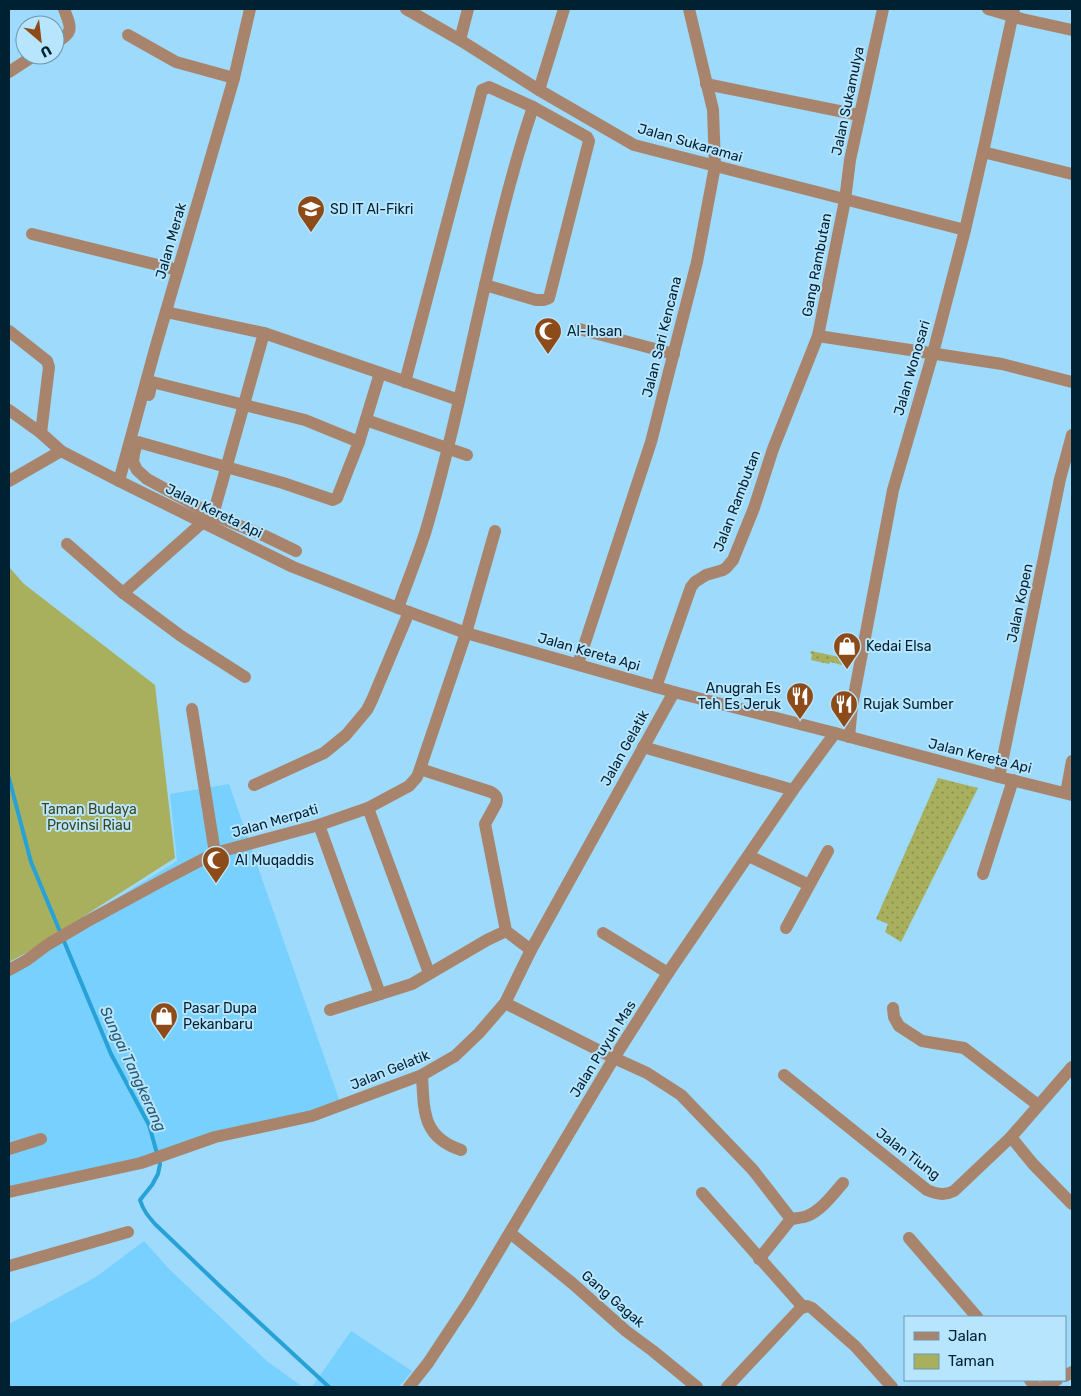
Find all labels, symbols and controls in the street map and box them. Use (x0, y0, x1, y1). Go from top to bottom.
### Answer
north arrow (15, 15, 65, 65)
text: U (37, 41, 54, 61)
street label: Jalan Sukamulya (828, 45, 868, 157)
street label: Jalan Sukaramai (636, 120, 744, 166)
school or university icon: SD IT Al-Fikri (296, 194, 326, 233)
street label: Jalan Merak (152, 200, 190, 281)
place label: SD IT Al-Fikri (330, 201, 413, 218)
street label: Gang Rambutan (799, 212, 835, 318)
street label: Jalan Sari Kencana (639, 275, 685, 399)
mosque icon: Al-Ihsan (533, 316, 563, 355)
street label: Jalan Wonosari (890, 318, 934, 418)
place label: Al-Ihsan (567, 323, 622, 340)
street label: Jalan Rambutan (710, 448, 764, 554)
street label: Jalan Kereta Api (163, 480, 265, 542)
street label: Jalan Kopen (1003, 562, 1037, 644)
street label: Jalan Kereta Api (536, 629, 642, 675)
shop icon: Kedai Elsa (832, 631, 862, 670)
place label: Kedai Elsa (866, 638, 931, 655)
place label: Anugrah Es Teh Es Jeruk (698, 680, 782, 713)
restaurant icon: Anugrah Es Teh Es Jeruk (785, 681, 815, 720)
restaurant icon: Rujak Sumber (829, 689, 859, 728)
place label: Rujak Sumber (863, 696, 954, 713)
street label: Jalan Gelatik (597, 706, 653, 789)
street label: Jalan Kereta Api (927, 735, 1033, 777)
park label: Taman Budaya Provinsi Riau (41, 801, 137, 834)
street label: Jalan Merpati (230, 801, 320, 841)
mosque icon: Al Muqaddis (201, 845, 231, 884)
place label: Al Muqaddis (235, 852, 314, 869)
street label: Jalan Puyuh Mas (566, 997, 640, 1101)
place label: Pasar Dupa Pekanbaru (183, 1000, 257, 1033)
shop icon: Pasar Dupa Pekanbaru (149, 1001, 179, 1040)
water label: Sungai Tangkerang (96, 1004, 170, 1134)
street label: Jalan Gelatik (348, 1046, 433, 1094)
street label: Jalan Tiung (873, 1124, 943, 1184)
street label: Gang Gagak (578, 1267, 649, 1332)
legend (904, 1316, 1066, 1381)
text: Jalan (948, 1327, 987, 1345)
text: Taman (948, 1352, 994, 1370)

